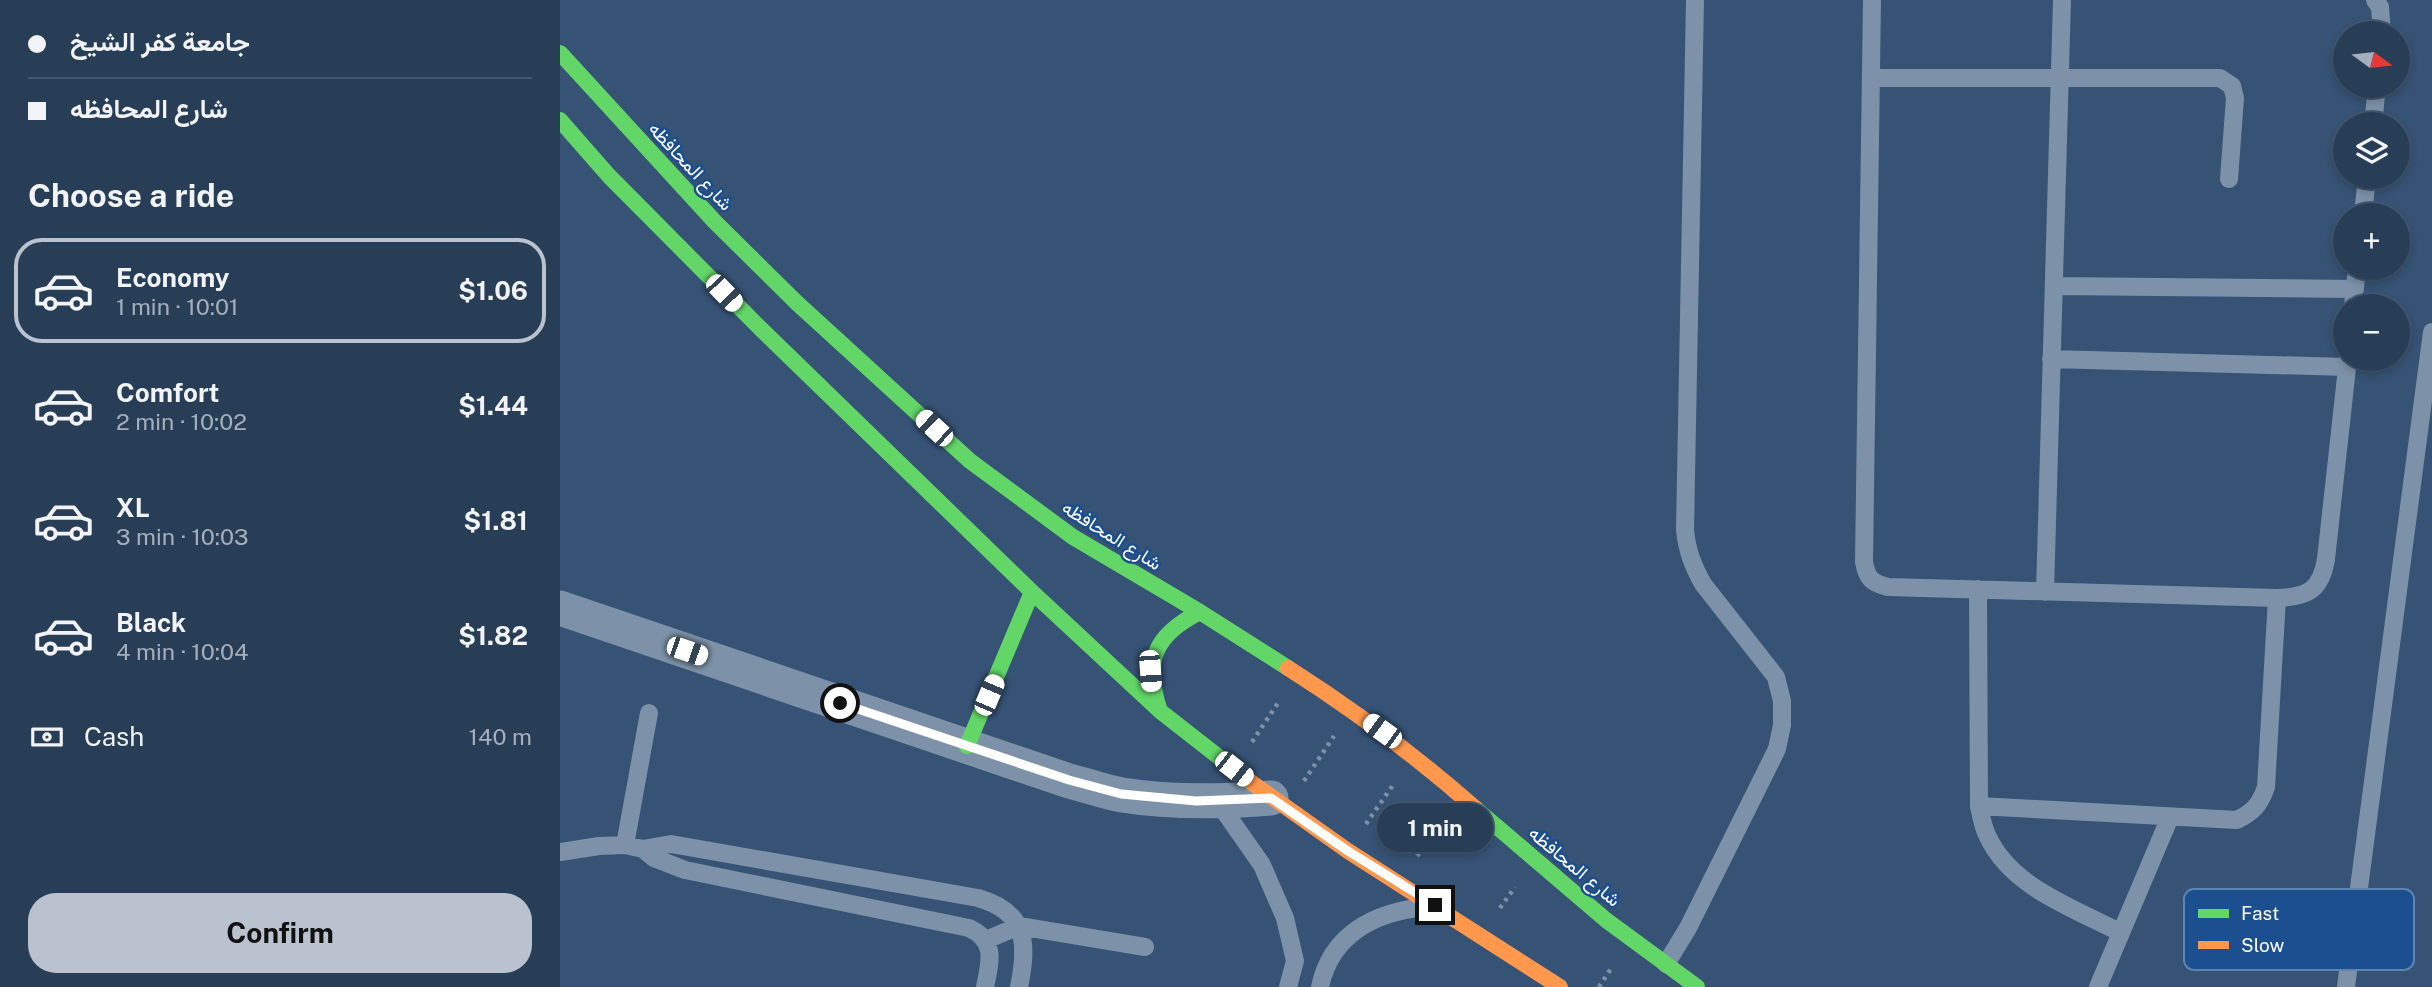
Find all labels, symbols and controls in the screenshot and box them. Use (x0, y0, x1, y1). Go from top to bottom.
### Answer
north arrow (2333, 21, 2410, 98)
map controls (2333, 21, 2410, 371)
text: جامعة كفر الشيخ (70, 26, 250, 57)
text: شارع المحافظه (70, 93, 228, 124)
button: layers (2333, 112, 2410, 189)
street label: شارع المحافظه (643, 117, 738, 216)
text: Choose a ride (28, 177, 234, 214)
button: + (2333, 203, 2410, 280)
icon: car (32, 259, 95, 322)
text: Economy (116, 262, 229, 293)
car (702, 271, 747, 315)
text: $1.06 (458, 275, 528, 306)
text: 1 min · 10:01 (116, 293, 238, 320)
button: − (2333, 294, 2410, 371)
icon: car (32, 374, 95, 437)
text: Comfort (116, 377, 219, 408)
text: $1.44 (458, 390, 528, 421)
car (912, 406, 957, 450)
text: 2 min · 10:02 (116, 408, 247, 435)
icon: car (32, 489, 95, 552)
text: XL (116, 492, 150, 523)
street label: شارع المحافظه (1057, 496, 1166, 576)
text: $1.81 (464, 505, 528, 536)
text: 3 min · 10:03 (116, 523, 248, 550)
icon: car (32, 604, 95, 667)
text: Black (116, 607, 186, 638)
text: $1.82 (458, 620, 528, 651)
car (664, 634, 711, 668)
text: 4 min · 10:04 (116, 638, 248, 665)
car (1139, 649, 1162, 693)
car (972, 672, 1007, 718)
route start (824, 687, 856, 719)
car (1359, 710, 1406, 752)
icon: cash (28, 718, 66, 756)
text: Cash (84, 721, 144, 752)
text: 140 m (469, 723, 532, 750)
car (1211, 748, 1258, 790)
callout: 1 min (1377, 804, 1493, 852)
text: 1 min (1407, 814, 1463, 841)
street label: شارع المحافظه (1523, 821, 1625, 912)
route end (1419, 889, 1451, 921)
legend (2184, 889, 2414, 970)
button: Confirm (28, 893, 532, 973)
text: Fast (2241, 902, 2279, 924)
text: Slow (2241, 934, 2285, 956)

